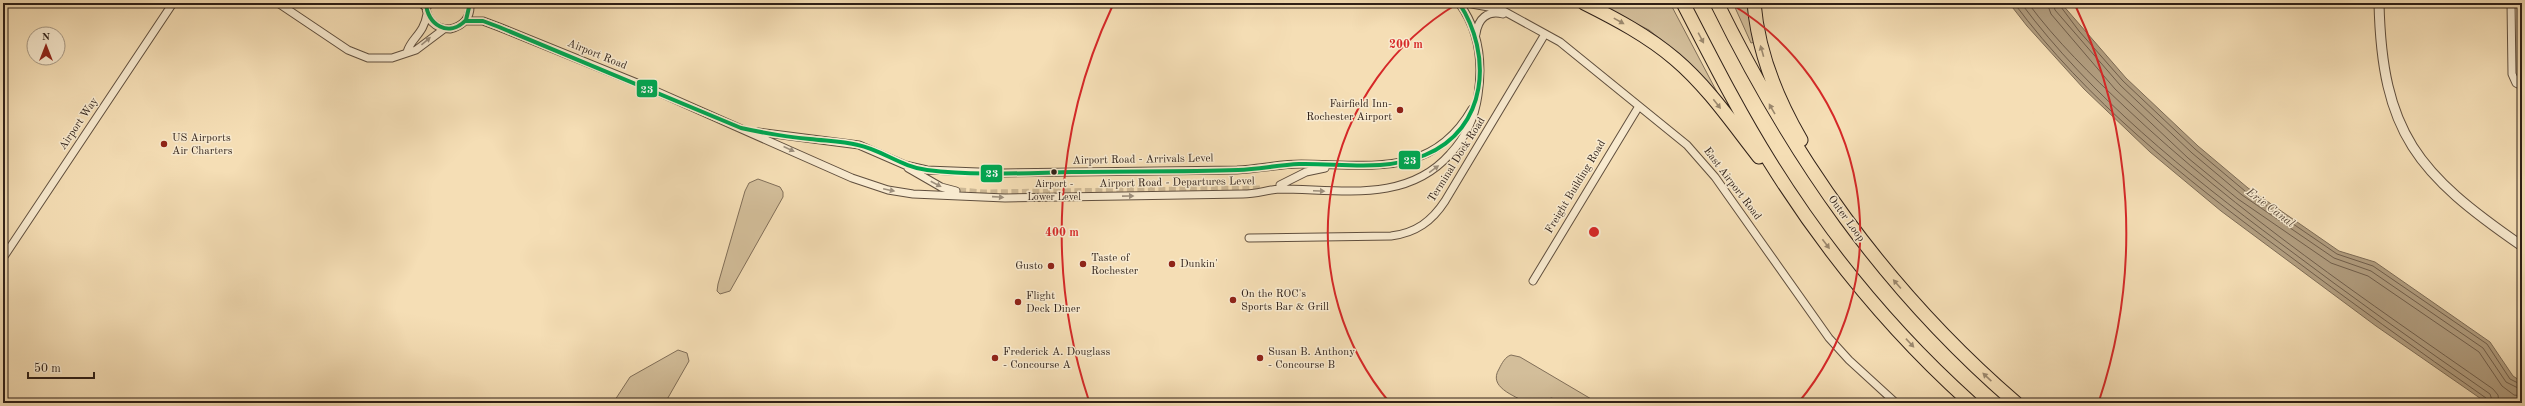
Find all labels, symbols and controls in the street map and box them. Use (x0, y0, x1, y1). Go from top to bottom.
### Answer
one-way arrow (1613, 18, 1625, 24)
north arrow (26, 26, 66, 66)
text: N (42, 32, 51, 43)
one-way arrow (1698, 32, 1704, 43)
one-way arrow (421, 37, 431, 46)
street label: Airport Road (566, 38, 628, 72)
text: 200 m (1389, 39, 1423, 51)
one-way arrow (1759, 45, 1765, 57)
line badge: 23 (636, 79, 658, 98)
text: 23 (641, 85, 653, 96)
street label: Airport Way (58, 96, 101, 152)
place label: Fairfield Inn- Rochester Airport (1306, 99, 1392, 123)
one-way arrow (1713, 99, 1722, 110)
one-way arrow (1769, 103, 1776, 115)
marker: Fairfield Inn- Rochester Airport (1395, 105, 1405, 115)
street label: Terminal Dock Road (1426, 115, 1488, 204)
place label: US Airports Air Charters (172, 133, 233, 157)
street label: Freight Building Road (1544, 138, 1608, 235)
marker: US Airports Air Charters (159, 139, 169, 149)
one-way arrow (783, 146, 795, 153)
street label: East Airport Road (1701, 146, 1763, 223)
line badge: 23 (1398, 150, 1421, 170)
street label: Airport Road - Arrivals Level (1072, 153, 1214, 167)
text: 23 (1404, 156, 1416, 167)
line badge: 23 (980, 164, 1003, 183)
one-way arrow (1429, 165, 1439, 173)
marker: Airport - Lower Level (1049, 167, 1059, 177)
text: 23 (986, 169, 998, 180)
street label: Airport Road - Departures Level (1099, 176, 1255, 190)
place label: Airport - Lower Level (1027, 179, 1081, 202)
one-way arrow (930, 181, 942, 188)
water label: Erie Canal (2243, 185, 2297, 230)
one-way arrow (1313, 187, 1325, 194)
one-way arrow (883, 188, 895, 194)
one-way arrow (1122, 193, 1135, 199)
one-way arrow (992, 194, 1004, 201)
street label: Outer Loop (1826, 194, 1867, 244)
centre of rings (1587, 225, 1601, 239)
text: 400 m (1045, 227, 1079, 239)
one-way arrow (1822, 239, 1830, 249)
place label: Taste of Rochester (1091, 253, 1139, 277)
marker: Taste of Rochester (1078, 259, 1088, 269)
marker: Dunkin' (1167, 259, 1177, 269)
place label: Dunkin' (1180, 259, 1218, 270)
place label: Gusto (1015, 261, 1043, 272)
marker: Gusto (1046, 261, 1056, 271)
one-way arrow (1892, 279, 1901, 289)
place label: On the ROC's Sports Bar & Grill (1241, 289, 1329, 313)
place label: Flight Deck Diner (1026, 291, 1081, 315)
marker: On the ROC's Sports Bar & Grill (1228, 295, 1238, 305)
marker: Flight Deck Diner (1013, 297, 1023, 307)
one-way arrow (1905, 338, 1915, 348)
place label: Frederick A. Douglass - Concourse A (1003, 347, 1110, 371)
place label: Susan B. Anthony - Concourse B (1268, 347, 1355, 371)
marker: Frederick A. Douglass - Concourse A (990, 353, 1000, 363)
marker: Susan B. Anthony - Concourse B (1255, 353, 1265, 363)
scale bar (28, 354, 94, 380)
text: 50 m (34, 362, 61, 375)
one-way arrow (1983, 373, 1992, 382)

